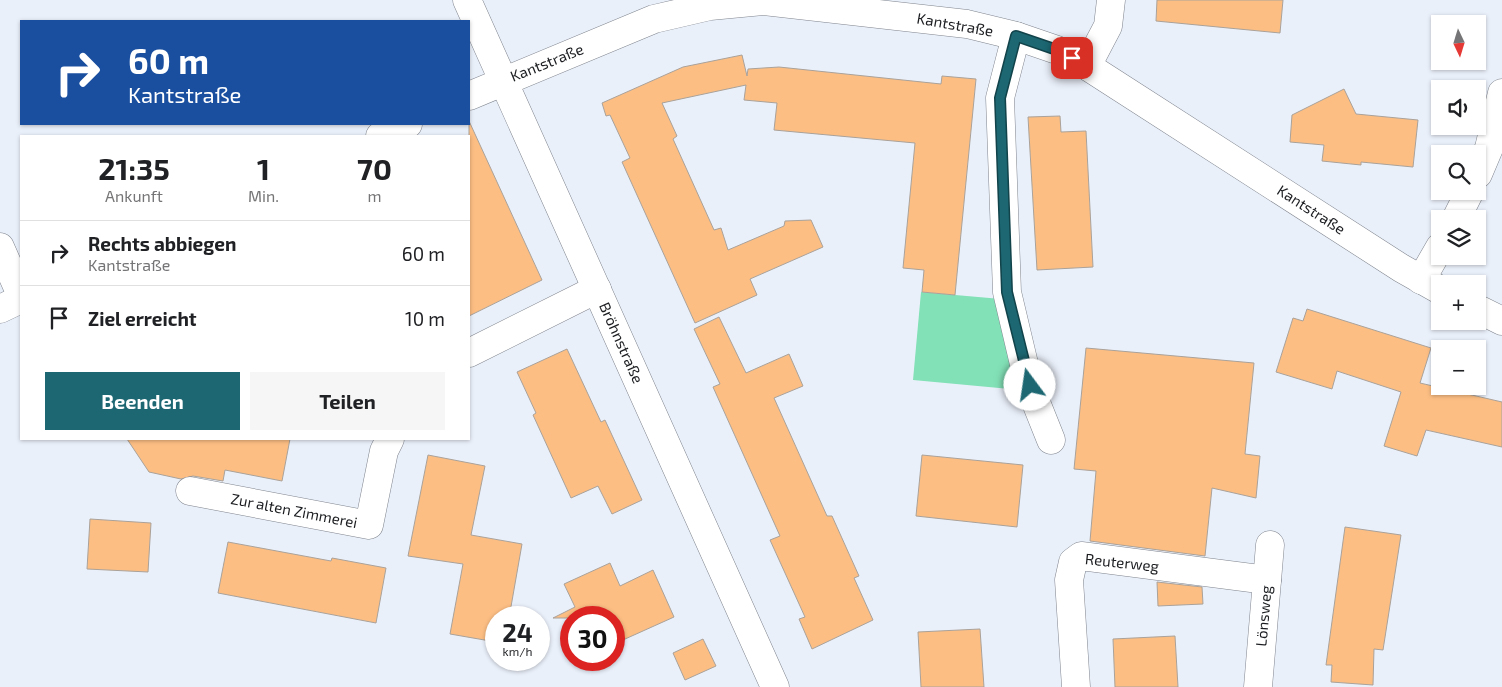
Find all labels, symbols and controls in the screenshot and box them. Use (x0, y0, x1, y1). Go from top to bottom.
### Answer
street label: Kantstraße (916, 8, 995, 40)
north arrow (1431, 15, 1486, 70)
map controls (1431, 15, 1486, 395)
pin (1051, 37, 1093, 79)
text: 60 m (128, 39, 209, 81)
street label: Kantstraße (507, 39, 586, 85)
icon: right (45, 40, 110, 105)
icon: arrive (1058, 44, 1086, 72)
button: sound (1431, 80, 1486, 135)
text: Kantstraße (128, 81, 241, 107)
button: search (1431, 145, 1486, 200)
text: 21:35 (98, 150, 170, 186)
text: 1 (257, 150, 270, 186)
text: 70 (357, 150, 392, 186)
street label: Kantstraße (1274, 181, 1349, 238)
text: Ankunft (105, 186, 163, 205)
text: Min. (248, 186, 279, 205)
text: m (367, 186, 381, 205)
button: layers (1431, 210, 1486, 265)
text: Rechts abbiegen (88, 232, 236, 255)
icon: right (45, 239, 73, 267)
text: 60 m (402, 242, 445, 265)
text: Kantstraße (88, 255, 170, 274)
button: + (1431, 275, 1486, 330)
street label: Bröhnstraße (596, 299, 648, 386)
icon: arrive (45, 304, 73, 332)
text: Ziel erreicht (88, 307, 197, 330)
text: 10 m (405, 307, 445, 330)
button: − (1431, 340, 1486, 395)
position arrow (1003, 358, 1055, 410)
button: Beenden (45, 372, 240, 430)
button: Teilen (250, 372, 445, 430)
street label: Zur alten Zimmerei (229, 489, 359, 531)
street label: Reuterweg (1084, 549, 1161, 575)
street label: Lönsweg (1251, 584, 1275, 647)
speed limit sign: 30 (560, 606, 625, 671)
text: 24 (502, 617, 533, 647)
text: km/h (503, 644, 532, 658)

